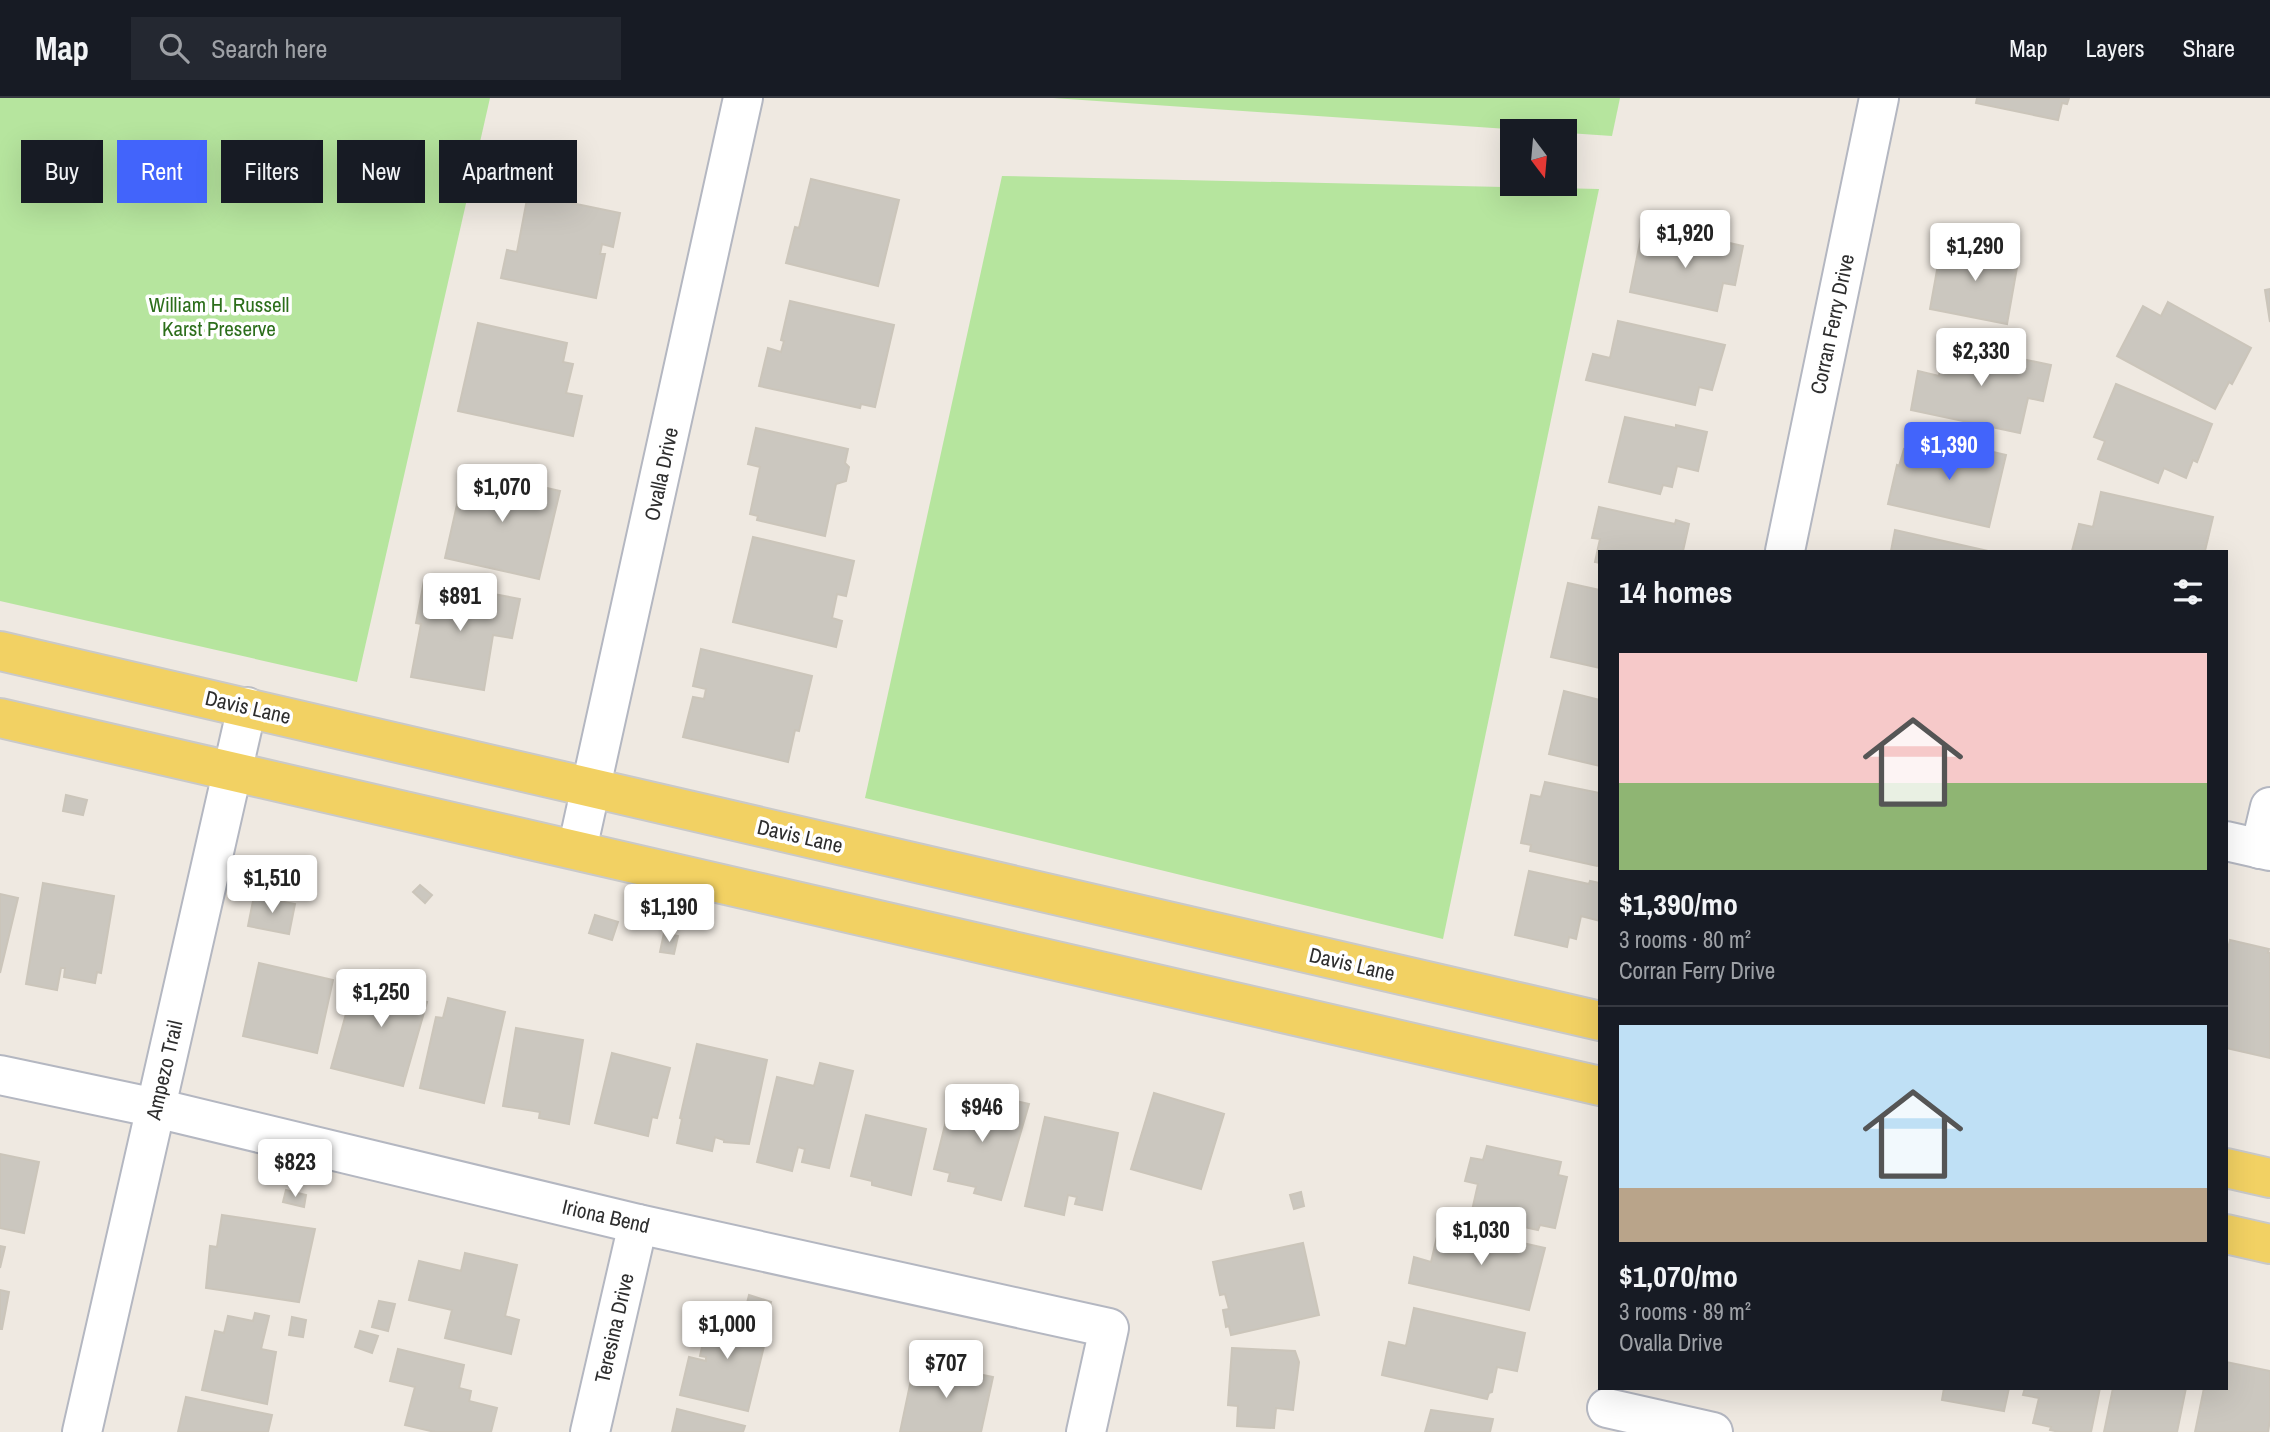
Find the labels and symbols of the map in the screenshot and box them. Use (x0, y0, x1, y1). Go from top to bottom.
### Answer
north arrow (1500, 119, 1577, 196)
pin: $1,920 (1628, 211, 1742, 270)
pin: $1,290 (1918, 223, 2032, 283)
street label: Corran Ferry Drive (1803, 251, 1861, 397)
park label: William H. Russell Karst Preserve (149, 290, 289, 343)
pin: $2,330 (1924, 328, 2038, 388)
pin: $1,390 (1892, 422, 2006, 482)
street label: Ovalla Drive (637, 425, 685, 523)
pin: $1,070 (445, 464, 559, 524)
pin: $891 (419, 574, 501, 633)
street label: Davis Lane (202, 683, 294, 731)
street label: Davis Lane (754, 812, 846, 860)
pin: $1,510 (215, 856, 329, 915)
pin: $1,190 (612, 884, 726, 944)
street label: Davis Lane (1306, 940, 1398, 988)
pin: $1,250 (324, 970, 438, 1029)
street label: Ampezo Trail (138, 1017, 190, 1124)
pin: $946 (941, 1084, 1023, 1144)
pin: $823 (254, 1140, 336, 1199)
street label: Iriona Bend (559, 1192, 653, 1240)
pin: $1,030 (1424, 1208, 1538, 1267)
street label: Teresina Drive (587, 1270, 641, 1386)
pin: $1,000 (670, 1302, 784, 1361)
pin: $707 (905, 1340, 987, 1400)

